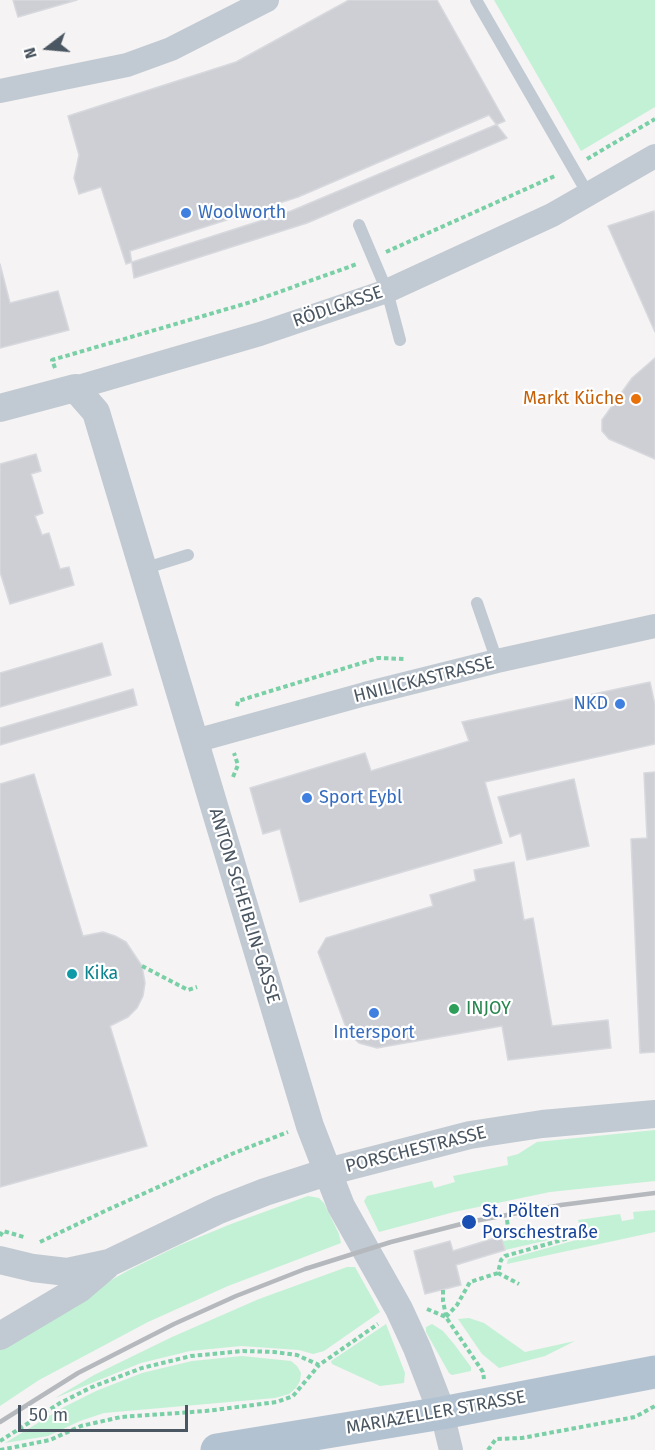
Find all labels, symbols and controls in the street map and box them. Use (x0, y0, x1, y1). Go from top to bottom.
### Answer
north arrow (18, 18, 78, 78)
text: N (20, 45, 41, 61)
place label: Woolworth (198, 202, 286, 224)
marker: Woolworth (179, 206, 193, 220)
street label: RÖDLGASSE (290, 282, 386, 332)
place label: Markt Küche (523, 388, 624, 410)
marker: Markt Küche (629, 392, 643, 406)
street label: HNILICKASTRASSE (351, 652, 497, 708)
place label: NKD (574, 693, 608, 715)
marker: NKD (613, 697, 627, 711)
place label: Sport Eybl (319, 787, 402, 809)
marker: Sport Eybl (300, 791, 314, 805)
street label: ANTON SCHEIBLIN-GASSE (204, 806, 284, 1006)
place label: Kika (84, 963, 118, 985)
marker: Kika (65, 967, 79, 981)
place label: INJOY (466, 998, 511, 1020)
marker: INJOY (447, 1002, 461, 1016)
marker: Intersport (367, 1006, 381, 1020)
place label: Intersport (333, 1022, 415, 1044)
street label: PORSCHESTRASSE (343, 1122, 489, 1178)
place label: St. Pölten Porschestraße (482, 1201, 598, 1244)
marker: St. Pölten Porschestraße (460, 1213, 478, 1231)
street label: MARIAZELLER STRASSE (344, 1387, 528, 1439)
scale bar (21, 1393, 190, 1431)
text: 50 m (29, 1404, 68, 1426)

